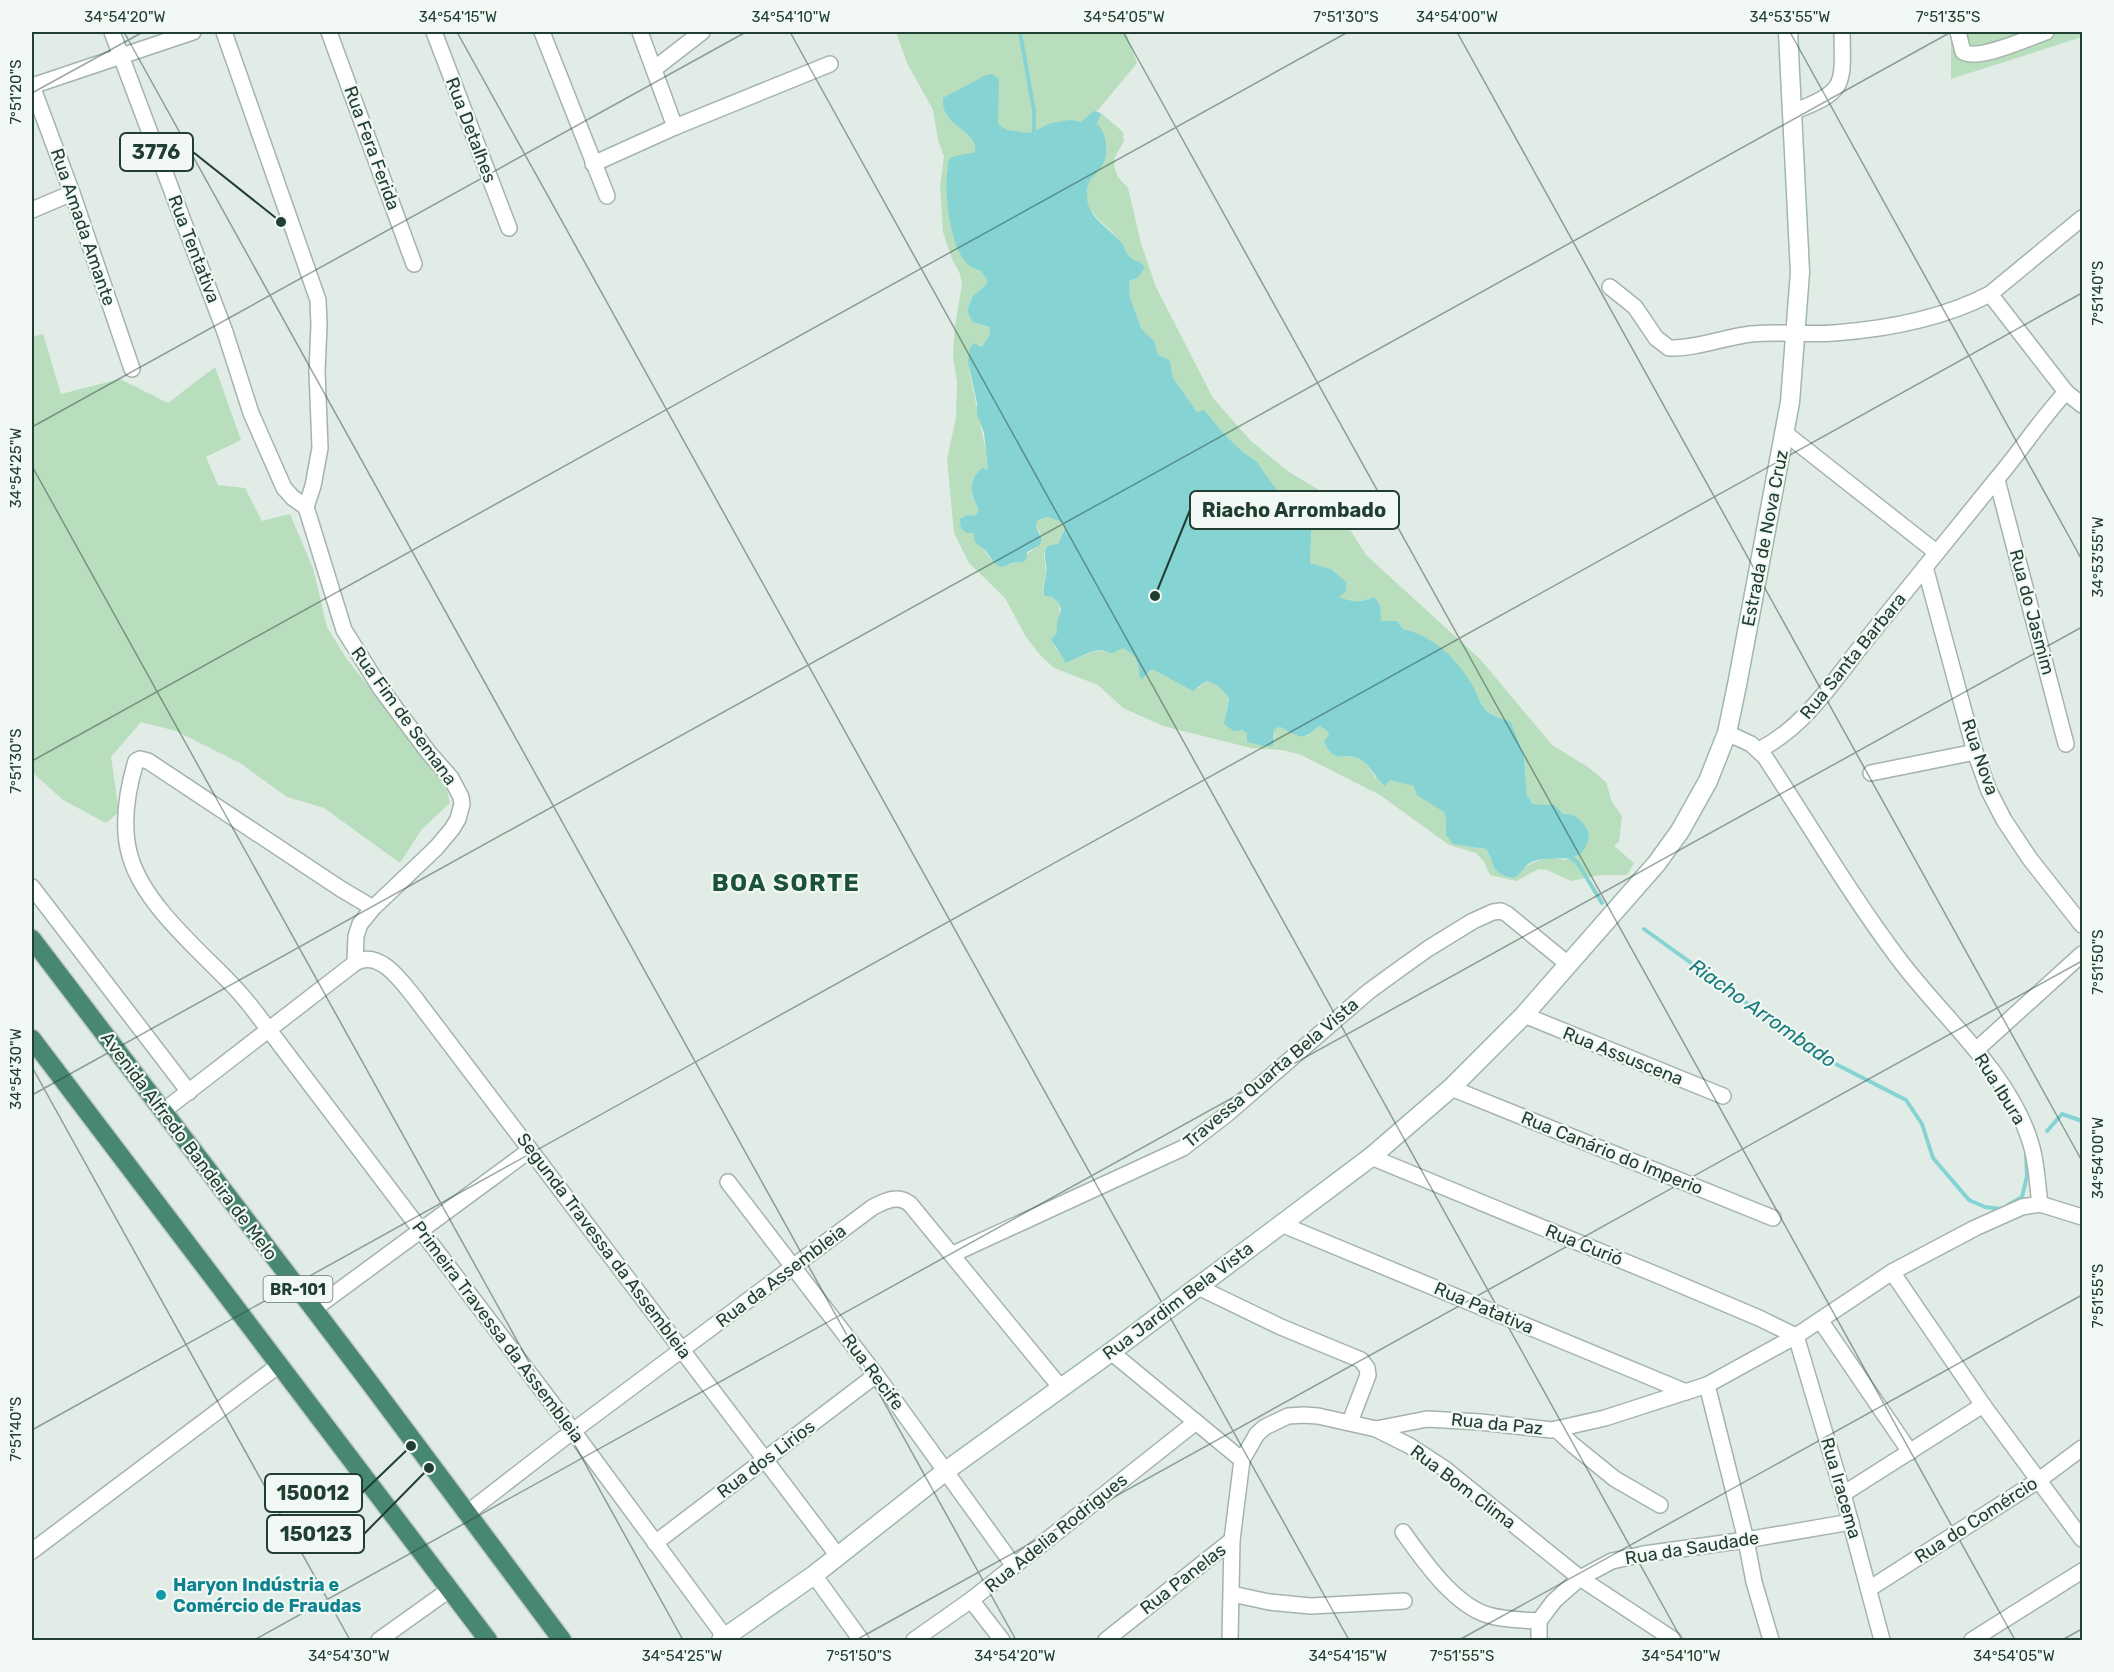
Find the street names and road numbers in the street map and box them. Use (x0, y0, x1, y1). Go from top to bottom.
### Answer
street label: Rua Detalhes (441, 74, 501, 186)
street label: Rua Fera Ferida (339, 83, 405, 213)
street label: Rua Amada Amante (46, 145, 120, 309)
street label: Rua Tentativa (163, 192, 225, 306)
street label: Estrada de Nova Cruz (1737, 448, 1793, 628)
street label: Rua do Jasmim (2005, 547, 2059, 677)
street label: Rua Santa Barbara (1795, 588, 1911, 724)
street label: Rua Fim de Semana (346, 643, 462, 789)
street label: Rua Nova (1957, 716, 2003, 798)
street label: Travessa Quarta Bela Vista (1179, 993, 1363, 1153)
street label: Rua Assuscena (1560, 1022, 1686, 1090)
street label: Avenida Alfredo Bandeira de Melo (96, 1028, 282, 1264)
street label: Rua Ibura (1969, 1049, 2031, 1129)
street label: Rua Canário do Imperio (1518, 1106, 1706, 1200)
street label: Segunda Travessa da Assembleia (512, 1129, 696, 1363)
street label: Primeira Travessa da Assembleia (407, 1217, 589, 1447)
street label: Rua da Assembleia (711, 1220, 851, 1332)
street label: Rua Curió (1542, 1220, 1626, 1270)
street label: Rua Jardim Bela Vista (1098, 1237, 1258, 1365)
road number: BR-101 (264, 1276, 332, 1302)
street label: Rua Patativa (1431, 1277, 1537, 1339)
street label: Rua Recife (837, 1329, 909, 1415)
street label: Rua da Paz (1450, 1408, 1544, 1440)
street label: Rua dos Lirios (713, 1415, 819, 1503)
street label: Rua Iracema (1816, 1435, 1866, 1541)
street label: Rua Bom Clima (1406, 1440, 1520, 1534)
street label: Rua Adelia Rodrigues (980, 1469, 1132, 1597)
street label: Rua do Comércio (1910, 1472, 2042, 1568)
street label: Rua da Saudade (1623, 1527, 1761, 1569)
street label: Rua Panelas (1136, 1539, 1230, 1619)

